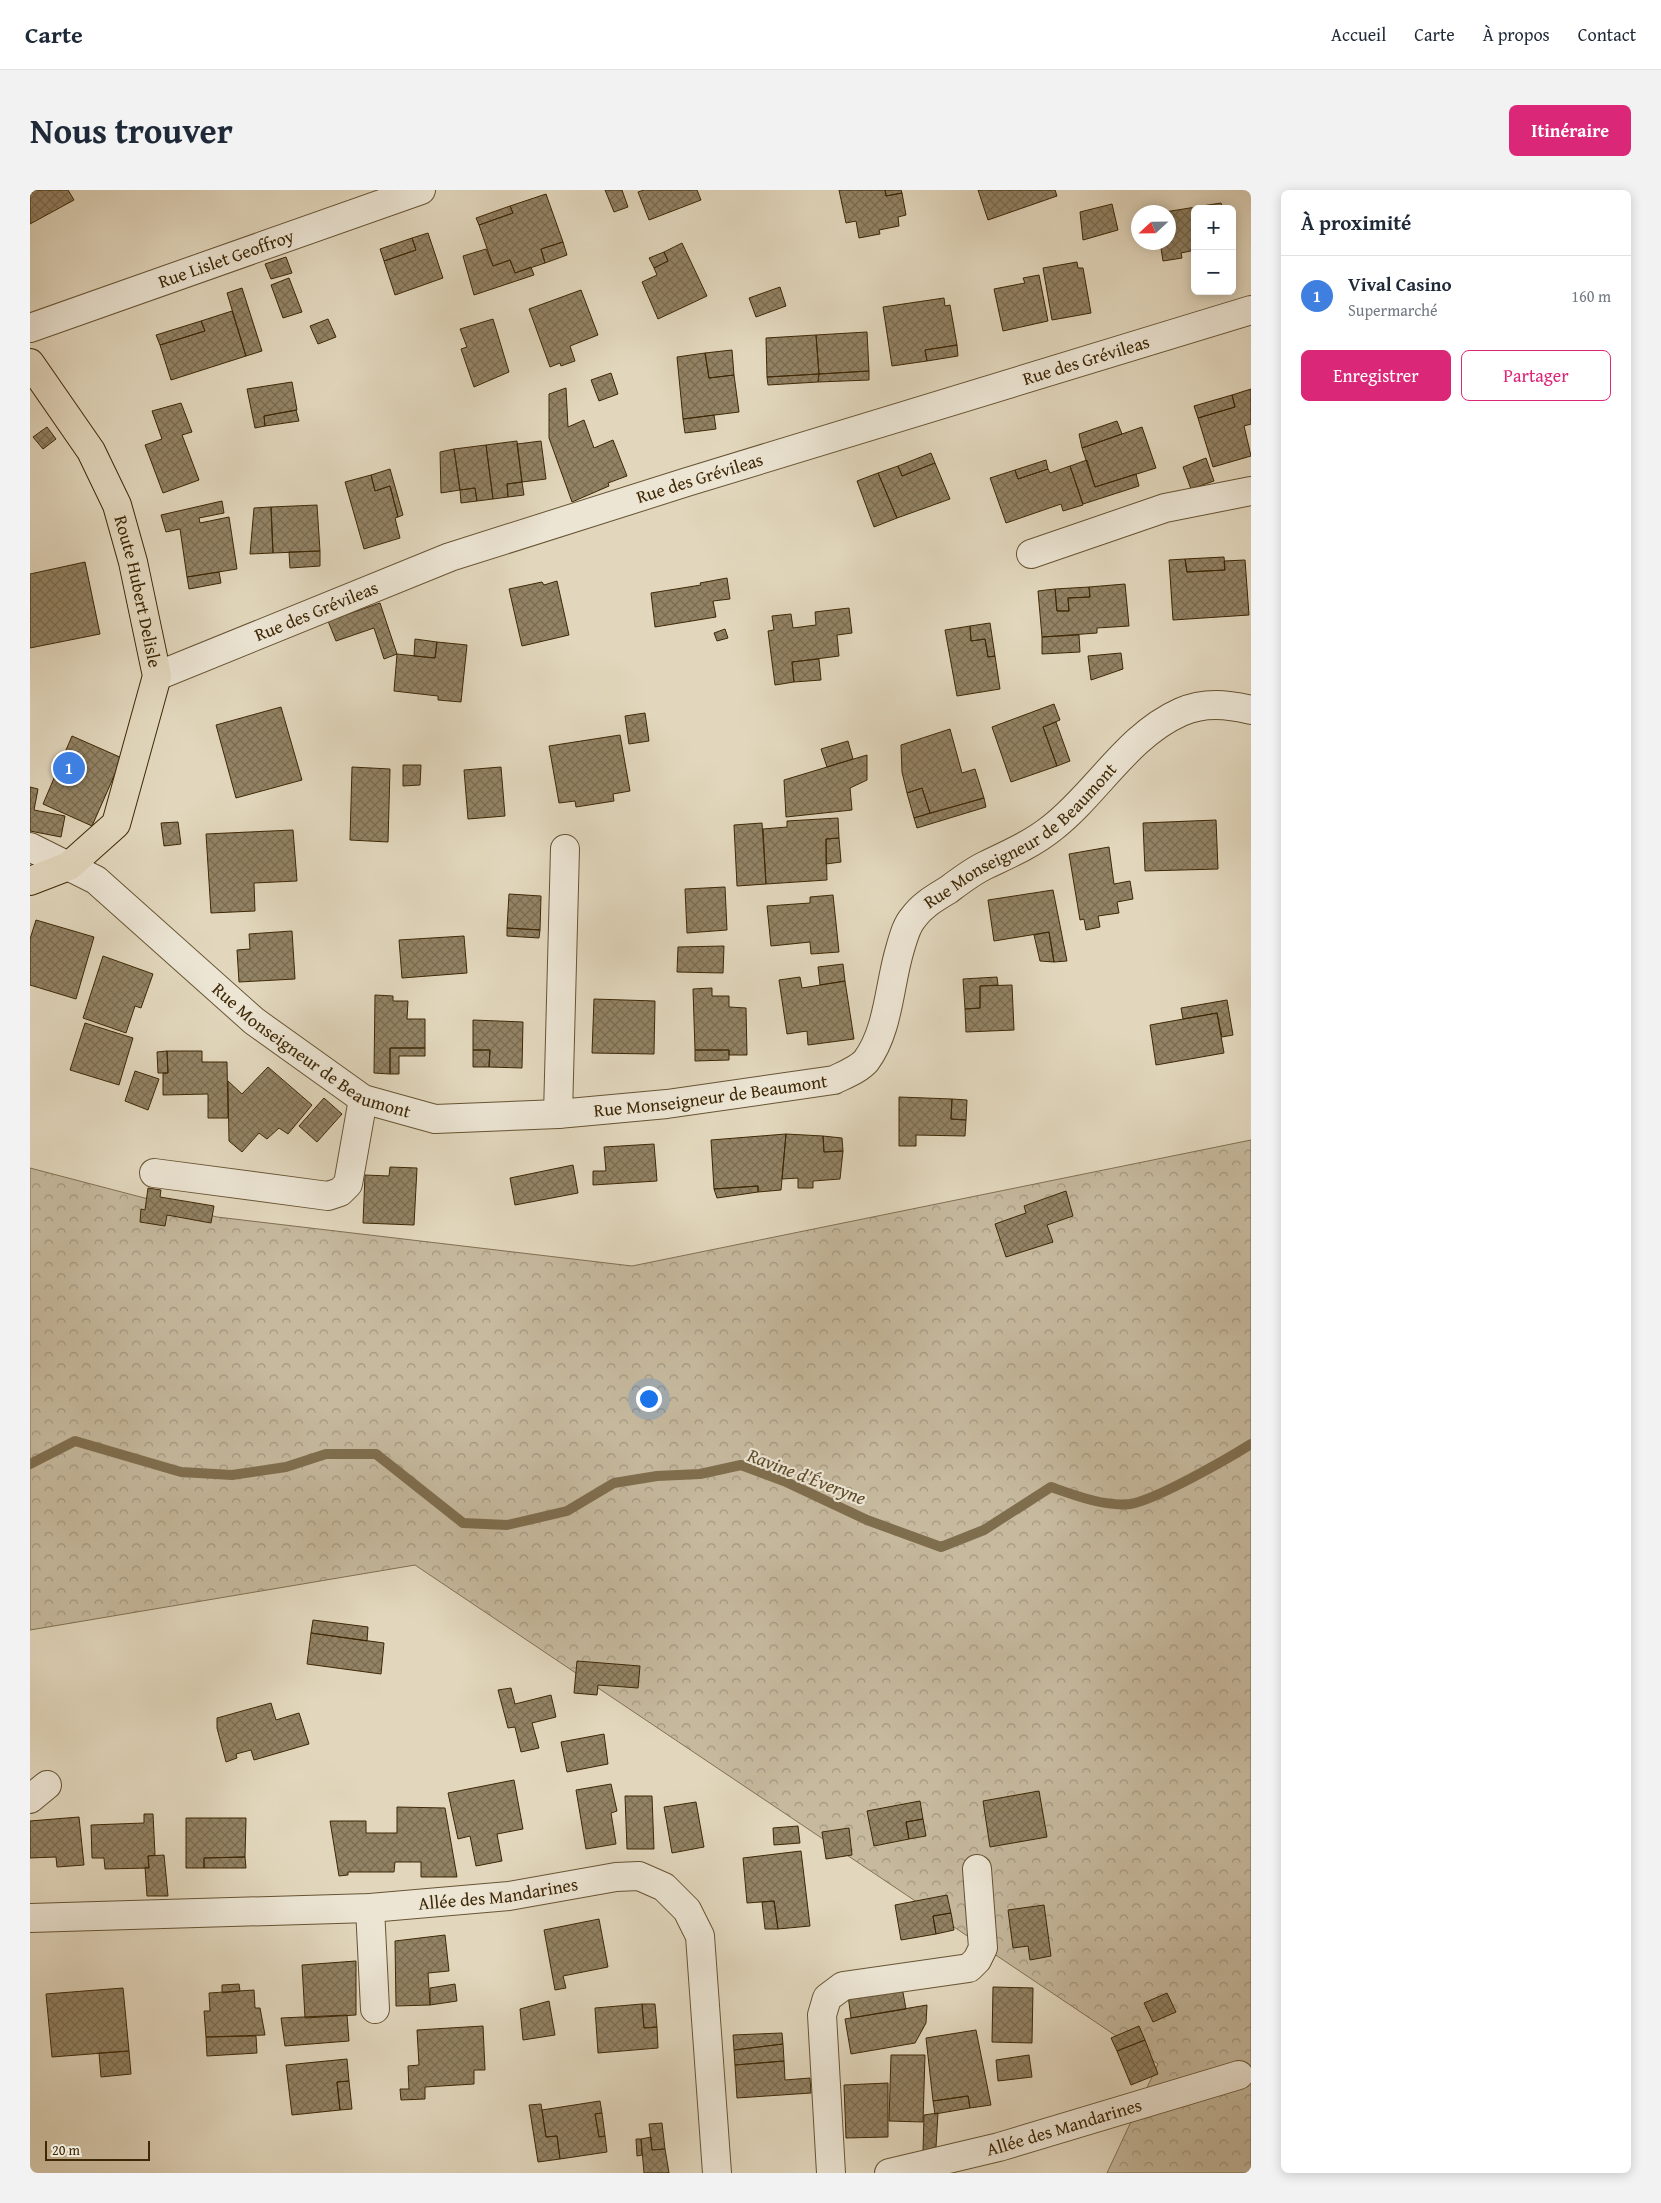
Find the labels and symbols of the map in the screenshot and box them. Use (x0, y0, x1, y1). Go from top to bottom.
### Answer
north arrow (1131, 205, 1176, 250)
street label: Rue Lislet Geoffroy (154, 222, 298, 295)
street label: Rue des Grévileas (1019, 328, 1153, 392)
street label: Rue des Grévileas (633, 446, 766, 510)
street label: Route Hubert Delisle (108, 512, 169, 670)
street label: Rue des Grévileas (250, 574, 382, 648)
pin: 1 (53, 749, 85, 787)
street label: Rue Monseigneur de Beaumont (918, 756, 1123, 915)
street label: Rue Monseigneur de Beaumont (206, 976, 415, 1125)
street label: Rue Monseigneur de Beaumont (593, 1067, 830, 1124)
your location (636, 1386, 662, 1412)
water label: Ravine d'Éveryne (743, 1440, 871, 1512)
street label: Allée des Mandarines (417, 1870, 580, 1917)
street label: Allée des Mandarines (984, 2091, 1145, 2163)
scale bar (45, 2138, 150, 2161)

